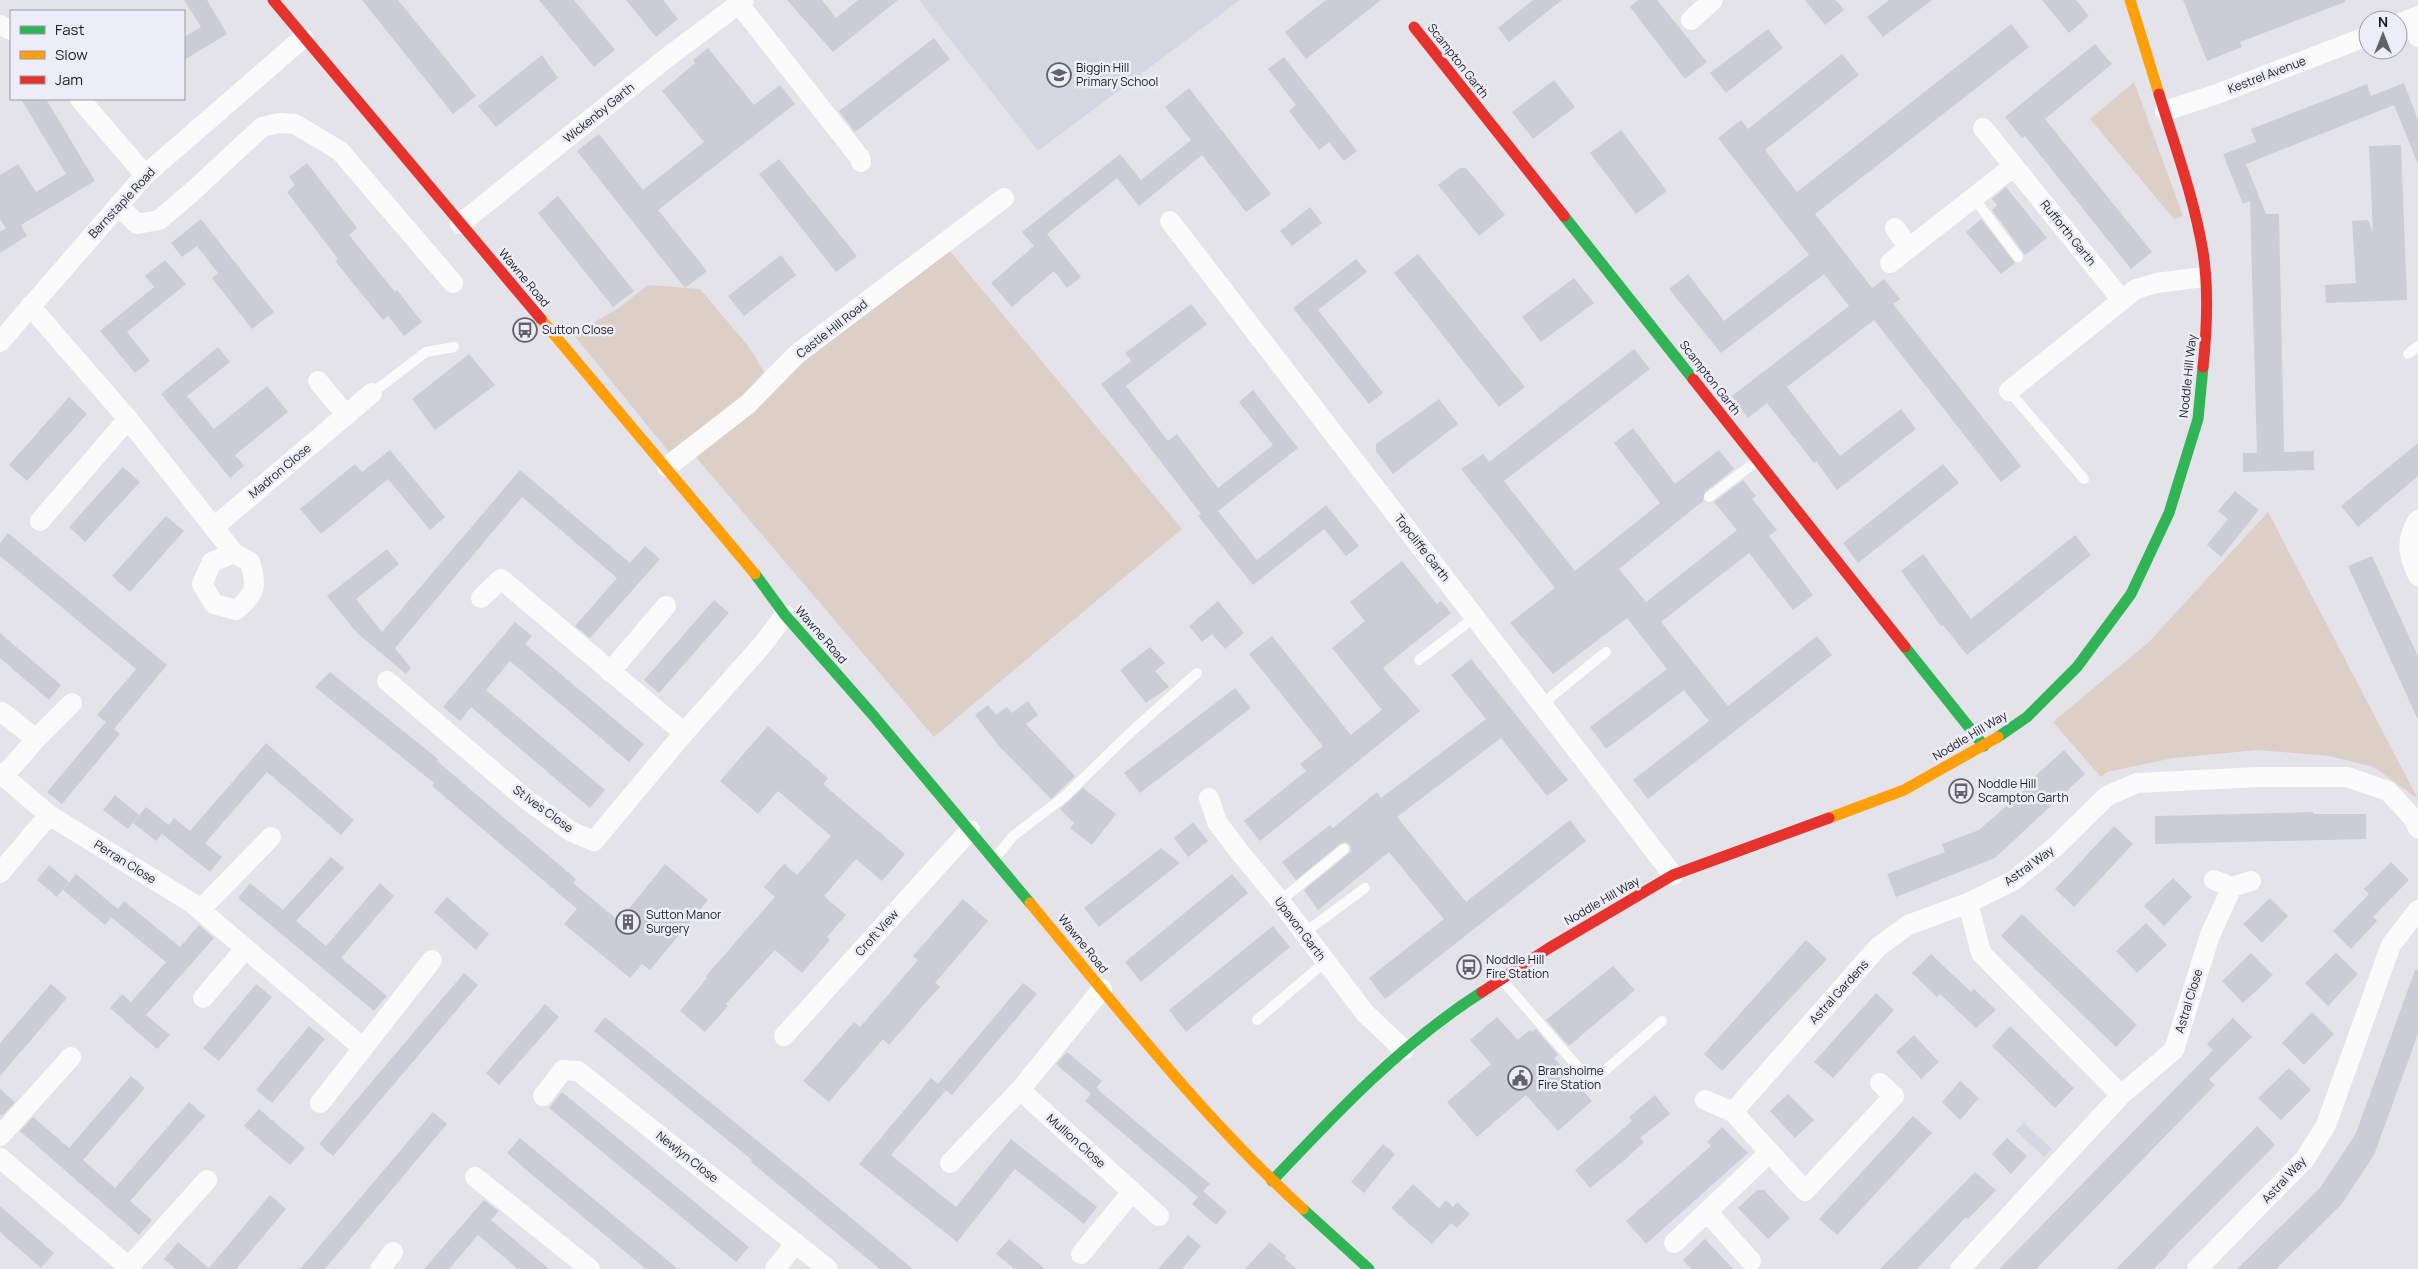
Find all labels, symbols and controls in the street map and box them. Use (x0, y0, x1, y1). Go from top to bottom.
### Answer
legend (10, 10, 185, 100)
north arrow (2358, 10, 2408, 60)
text: N (2378, 12, 2388, 31)
text: Fast (55, 19, 84, 40)
street label: Scampton Garth (1424, 20, 1493, 102)
text: Slow (55, 44, 88, 65)
street label: Kestrel Avenue (2225, 52, 2308, 97)
place label: Biggin Hill Primary School (1076, 59, 1158, 90)
school or university icon: Biggin Hill Primary School (1046, 62, 1072, 88)
text: Jam (55, 69, 83, 90)
street label: Wickenby Garth (559, 79, 638, 147)
street label: Barnstaple Road (84, 164, 159, 242)
street label: Rufforth Garth (2037, 196, 2100, 269)
street label: Wawne Road (495, 245, 554, 310)
street label: Castle Hill Road (793, 295, 871, 362)
bus stop icon: Sutton Close (512, 317, 538, 343)
place label: Sutton Close (542, 321, 614, 338)
street label: Noddle Hill Way (2175, 333, 2200, 419)
street label: Scampton Garth (1676, 337, 1745, 419)
street label: Madron Close (245, 440, 314, 502)
street label: Topcliffe Garth (1391, 511, 1454, 585)
street label: Wawne Road (792, 602, 851, 667)
street label: Noddle Hill Way (1929, 706, 2011, 765)
place label: Noddle Hill Scampton Garth (1978, 775, 2069, 806)
bus stop icon: Noddle Hill Scampton Garth (1948, 778, 1974, 804)
street label: St Ives Close (510, 781, 577, 836)
street label: Perran Close (91, 836, 160, 887)
street label: Astral Way (2000, 841, 2058, 890)
street label: Noddle Hill Way (1561, 872, 1643, 929)
street label: Upavon Garth (1271, 893, 1330, 964)
place label: Sutton Manor Surgery (646, 906, 722, 937)
street label: Croft View (851, 906, 902, 960)
building icon: Sutton Manor Surgery (615, 909, 641, 935)
street label: Wawne Road (1054, 911, 1112, 977)
place label: Noddle Hill Fire Station (1486, 951, 1549, 982)
bus stop icon: Noddle Hill Fire Station (1456, 954, 1482, 980)
street label: Astral Gardens (1805, 956, 1872, 1028)
street label: Astral Close (2171, 967, 2206, 1035)
place label: Bransholme Fire Station (1538, 1062, 1604, 1093)
public building icon: Bransholme Fire Station (1507, 1065, 1533, 1091)
street label: Mullion Close (1043, 1110, 1110, 1172)
street label: Newlyn Close (653, 1127, 722, 1186)
street label: Astral Way (2258, 1152, 2310, 1207)

